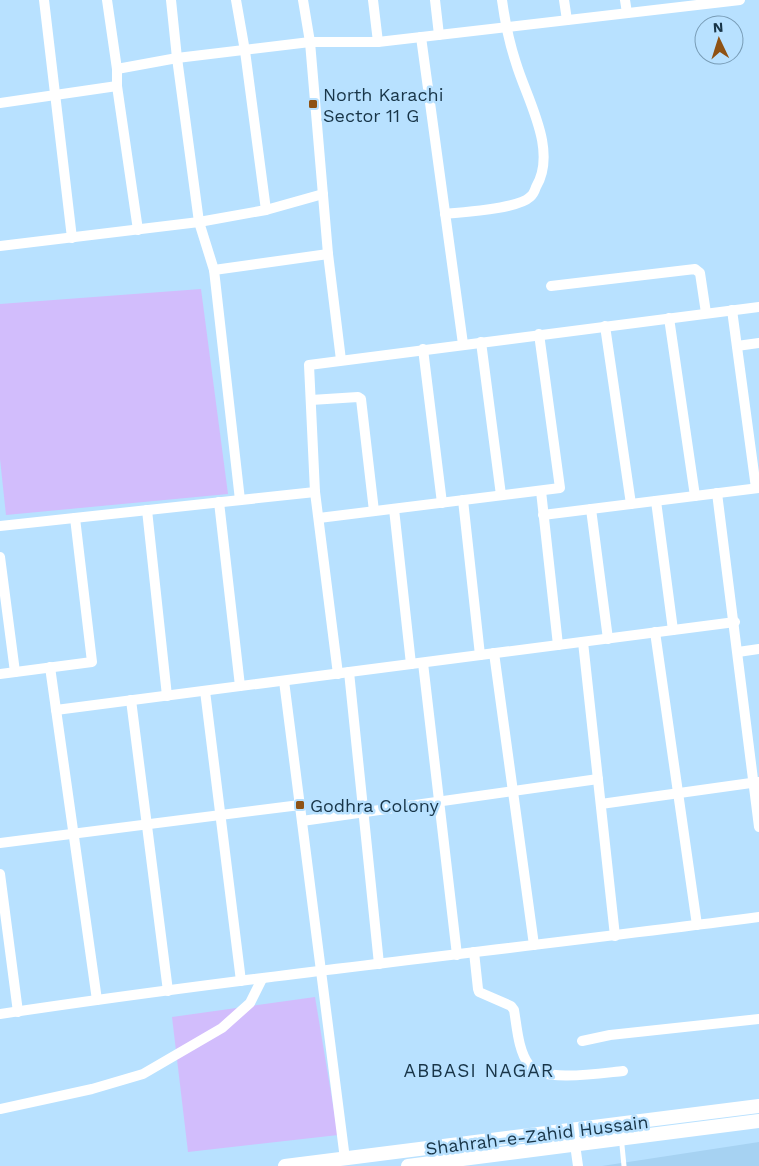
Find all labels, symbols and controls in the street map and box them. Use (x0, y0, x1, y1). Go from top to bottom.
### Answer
north arrow (694, 15, 744, 65)
text: N (712, 19, 724, 35)
place label: North Karachi Sector 11 G (323, 84, 444, 126)
marker: North Karachi Sector 11 G (307, 98, 319, 110)
place label: Godhra Colony (310, 795, 440, 816)
marker: Godhra Colony (294, 799, 306, 811)
district label: ABBASI NAGAR (404, 1059, 554, 1082)
street label: Shahrah-e-Zahid Hussain (424, 1111, 650, 1159)

